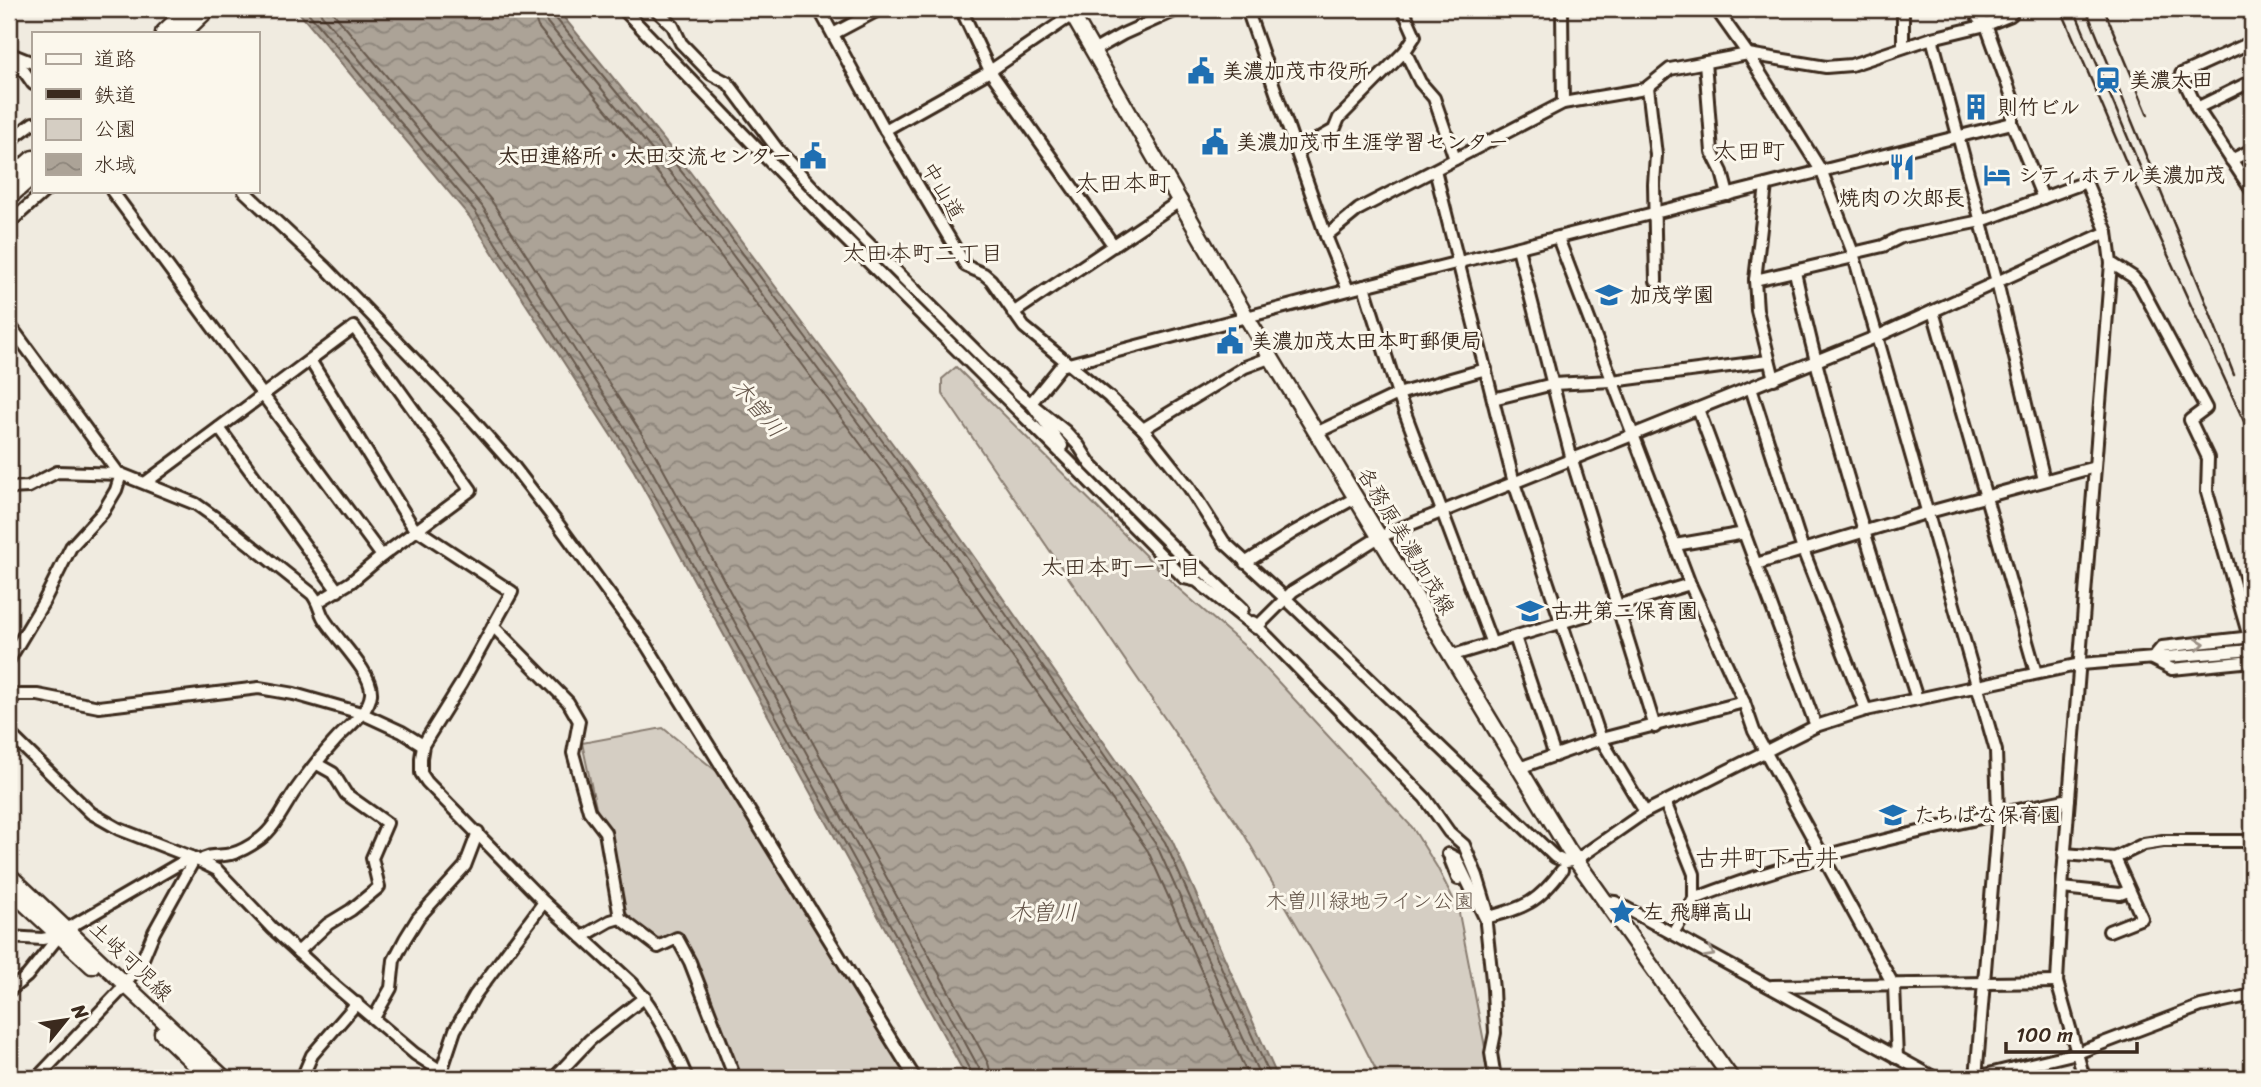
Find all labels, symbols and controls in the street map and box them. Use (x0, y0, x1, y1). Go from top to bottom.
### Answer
legend (32, 32, 259, 192)
text: 道路 (94, 40, 136, 78)
place label: 美濃加茂市役所 (1222, 52, 1369, 90)
public building icon: 美濃加茂市役所 (1186, 56, 1216, 86)
place label: 美濃太田 (2129, 61, 2213, 99)
station icon: 美濃太田 (2093, 65, 2123, 95)
text: 鉄道 (94, 76, 136, 114)
place label: 則竹ビル (1997, 88, 2081, 126)
building icon: 則竹ビル (1961, 92, 1991, 122)
text: 公園 (94, 110, 136, 148)
place label: 美濃加茂市生涯学習センター (1236, 123, 1509, 161)
public building icon: 美濃加茂市生涯学習センター (1200, 127, 1230, 157)
district label: 太田町 (1713, 130, 1785, 172)
place label: 太田連絡所・太田交流センター (498, 137, 792, 175)
public building icon: 太田連絡所・太田交流センター (798, 141, 828, 171)
text: 水域 (94, 146, 136, 184)
restaurant icon: 焼肉の次郎長 (1887, 152, 1917, 182)
street label: 中山道 (911, 154, 975, 228)
place label: シティホテル美濃加茂 (2018, 156, 2225, 194)
hotel icon: シティホテル美濃加茂 (1982, 160, 2012, 190)
district label: 太田本町 (1075, 162, 1171, 204)
place label: 焼肉の次郎長 (1839, 179, 1965, 217)
district label: 太田本町二丁目 (843, 233, 1004, 274)
place label: 加茂学園 (1630, 276, 1714, 314)
school or university icon: 加茂学園 (1594, 280, 1624, 310)
place label: 美濃加茂太田本町郵便局 (1251, 322, 1482, 360)
public building icon: 美濃加茂太田本町郵便局 (1215, 326, 1245, 356)
water label: 木曽川 (720, 368, 796, 448)
street label: 各務原美濃加茂線 (1346, 459, 1466, 623)
district label: 太田本町一丁目 (1041, 547, 1202, 588)
place label: 古井第二保育園 (1551, 592, 1698, 630)
school or university icon: 古井第二保育園 (1515, 596, 1545, 626)
one-way arrow (2194, 636, 2205, 651)
place label: たちばな保育園 (1914, 796, 2061, 834)
school or university icon: たちばな保育園 (1878, 800, 1908, 830)
district label: 古井町下古井 (1695, 837, 1839, 879)
park label: 木曽川緑地ライン公園 (1265, 882, 1475, 920)
water label: 木曽川 (1009, 892, 1078, 933)
place label: 左 飛騨高山 (1643, 893, 1753, 931)
place icon: 左 飛騨高山 (1607, 897, 1637, 927)
street label: 土岐可児線 (80, 911, 182, 1011)
one-way arrow (1703, 945, 1715, 958)
north arrow (32, 986, 102, 1056)
text: N (62, 997, 98, 1026)
scale bar (2006, 1010, 2137, 1054)
text: 100 m (2016, 1016, 2073, 1054)

